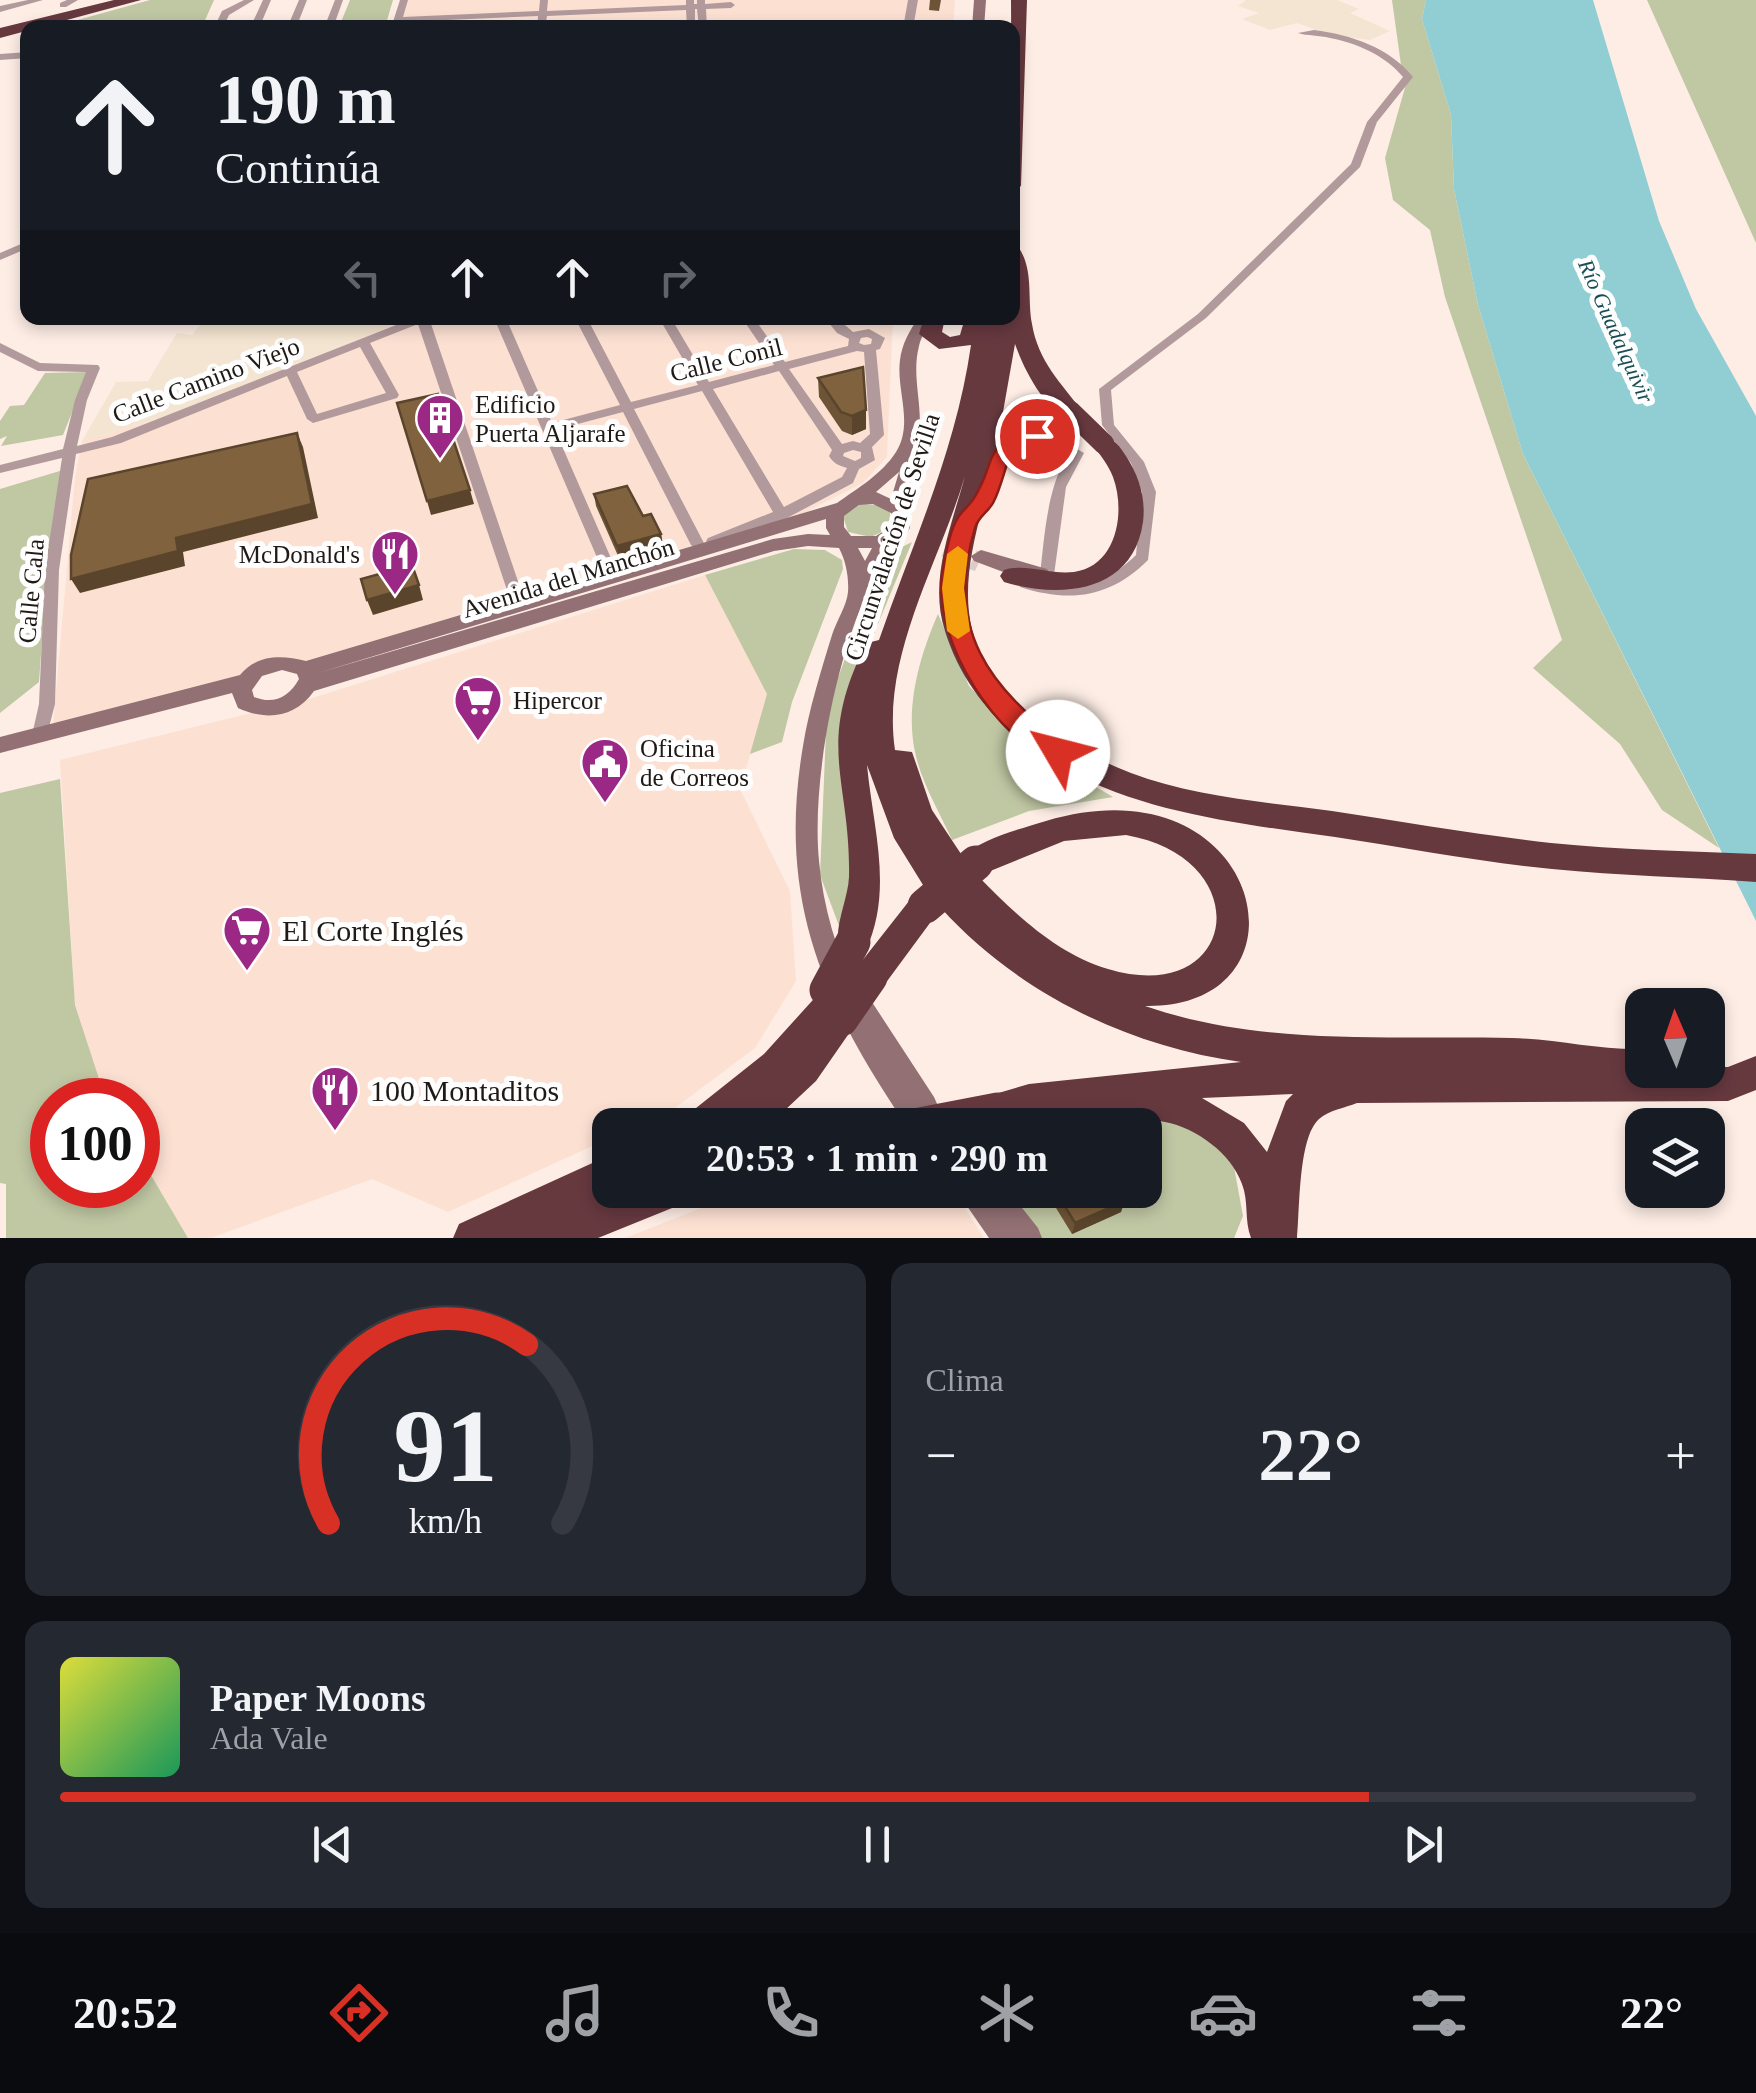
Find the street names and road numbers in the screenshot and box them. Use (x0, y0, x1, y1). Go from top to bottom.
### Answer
street label: Calle Camino Viejo (109, 332, 303, 428)
street label: Calle Conil (667, 333, 785, 387)
street label: Circunvalación de Sevilla (839, 410, 945, 664)
street label: Avenida del Manchón (459, 533, 678, 623)
street label: Calle Cala (13, 538, 49, 644)

